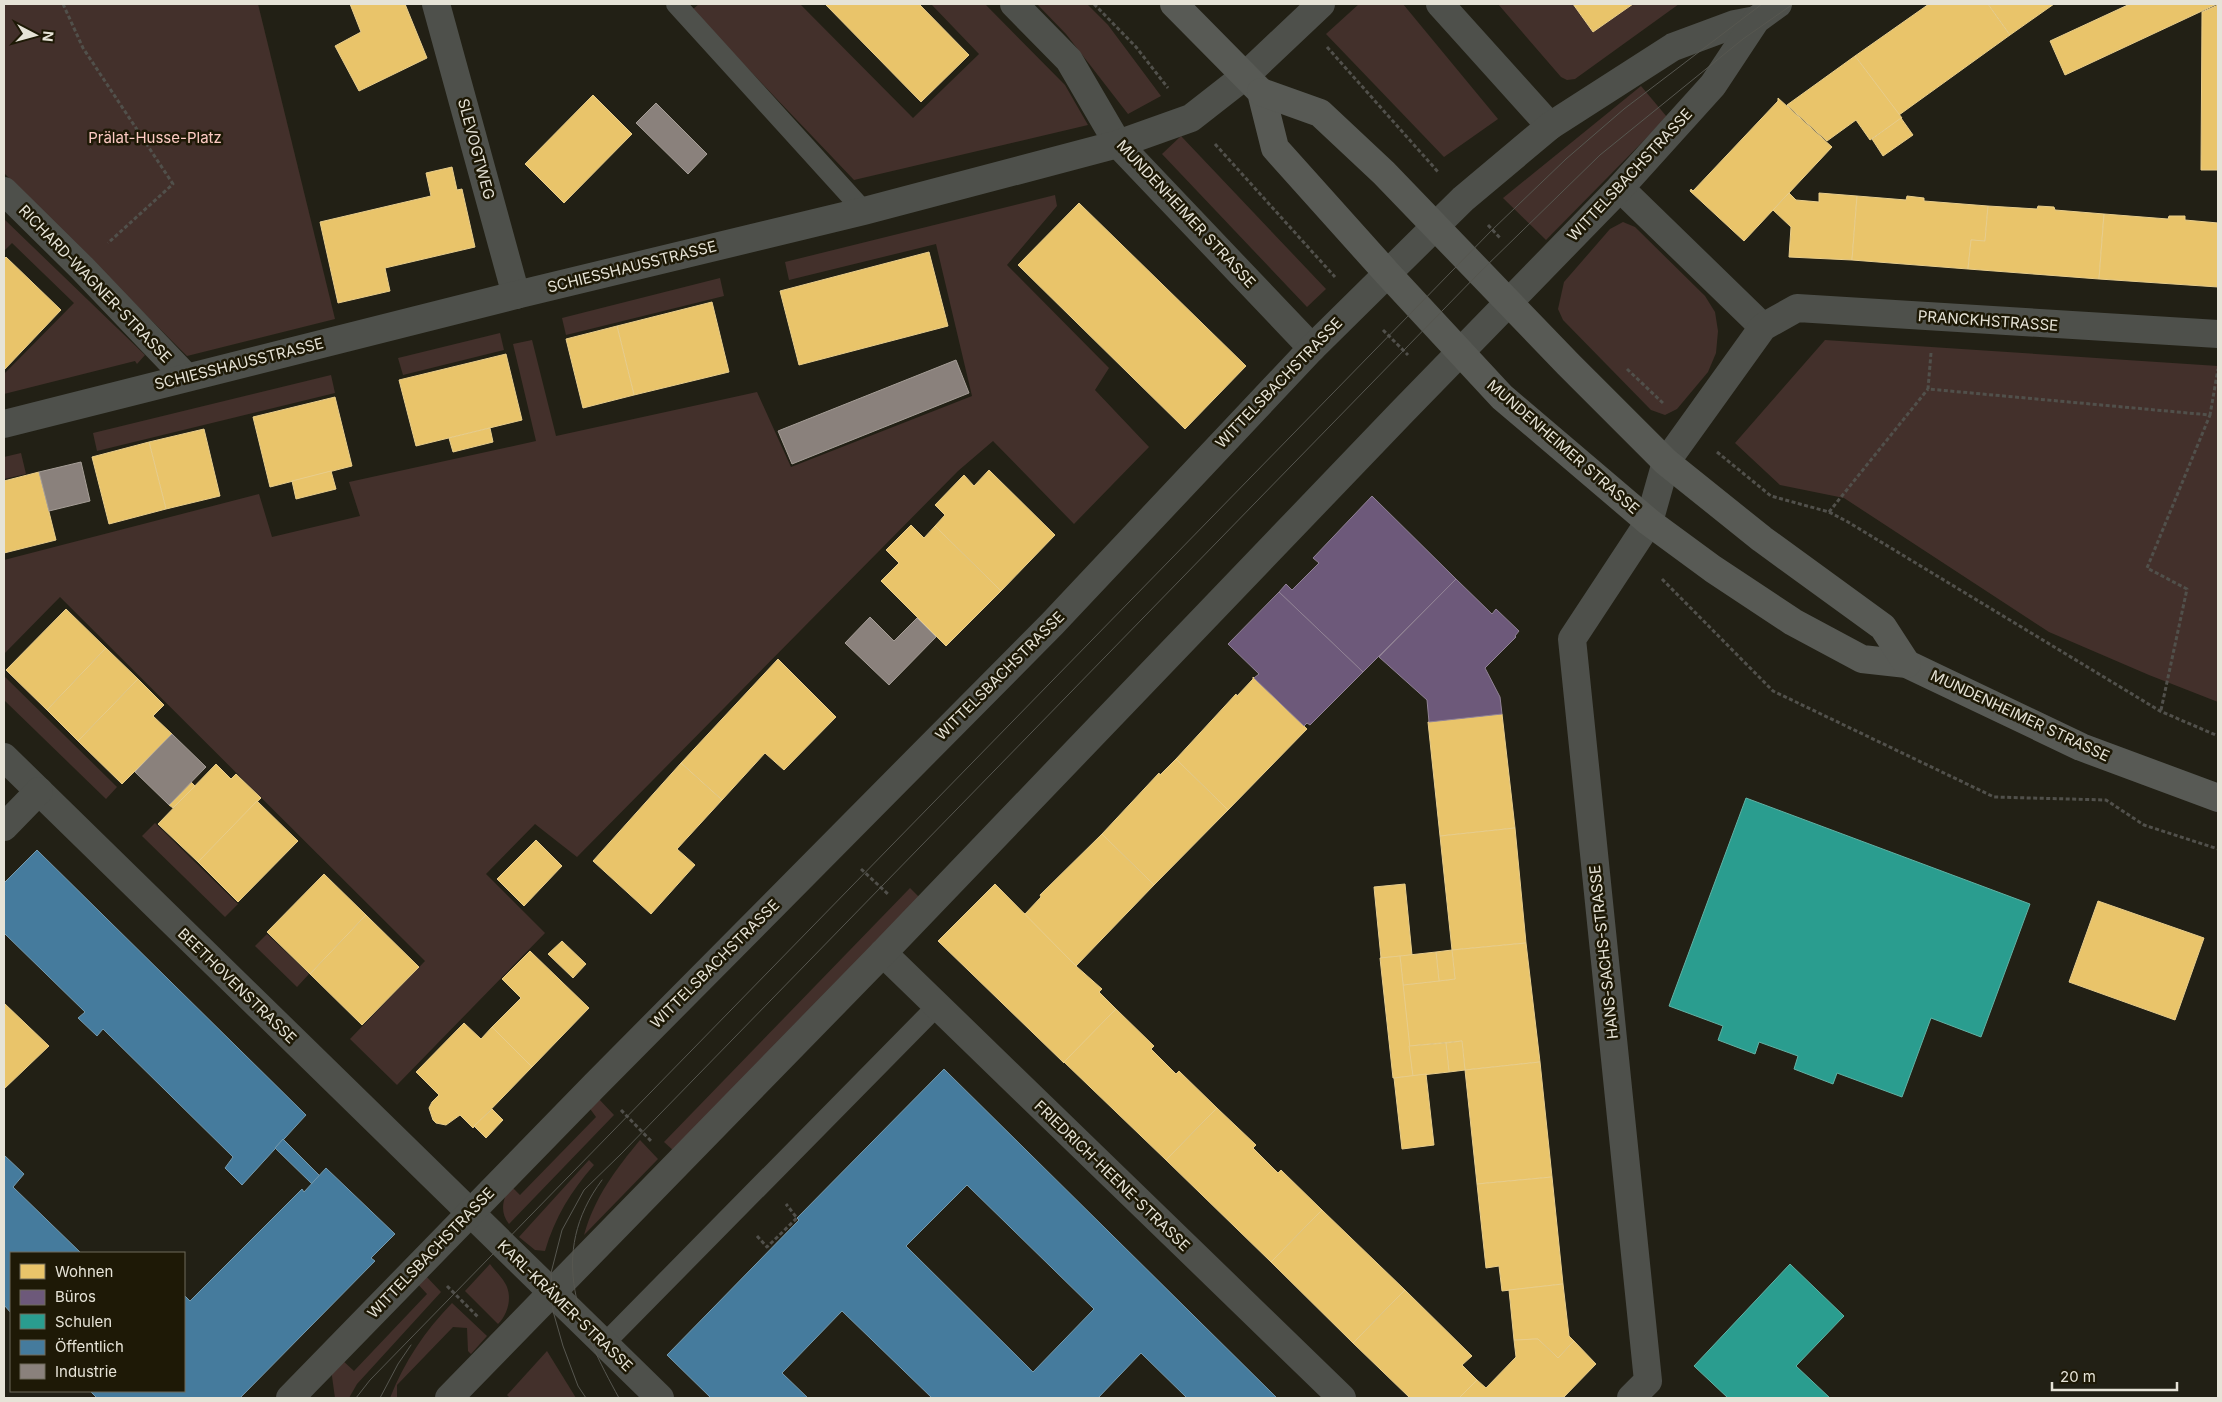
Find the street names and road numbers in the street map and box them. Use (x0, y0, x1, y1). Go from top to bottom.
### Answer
street label: SLEVOGTWEG (454, 96, 499, 201)
street label: WITTELSBACHSTRASSE (1563, 104, 1696, 245)
street label: MUNDENHEIMER STRASSE (1113, 136, 1260, 292)
street label: RICHARD-WAGNER-STRASSE (15, 201, 176, 367)
street label: SCHIESSHAUSSTRASSE (545, 236, 718, 297)
street label: PRANCKHSTRASSE (1917, 306, 2059, 335)
street label: WITTELSBACHSTRASSE (1211, 313, 1346, 452)
street label: SCHIESSHAUSSTRASSE (152, 333, 325, 394)
street label: MUNDENHEIMER STRASSE (1483, 375, 1643, 518)
street label: WITTELSBACHSTRASSE (931, 607, 1068, 744)
street label: MUNDENHEIMER STRASSE (1928, 666, 2113, 765)
street label: HANS-SACHS-STRASSE (1585, 864, 1622, 1040)
street label: WITTELSBACHSTRASSE (646, 895, 783, 1032)
street label: BEETHOVENSTRASSE (174, 924, 301, 1047)
street label: FRIEDRICH-HEENE-STRASSE (1031, 1096, 1194, 1255)
street label: WITTELSBACHSTRASSE (363, 1183, 498, 1322)
street label: KARL-KRÄMER-STRASSE (494, 1236, 637, 1375)

